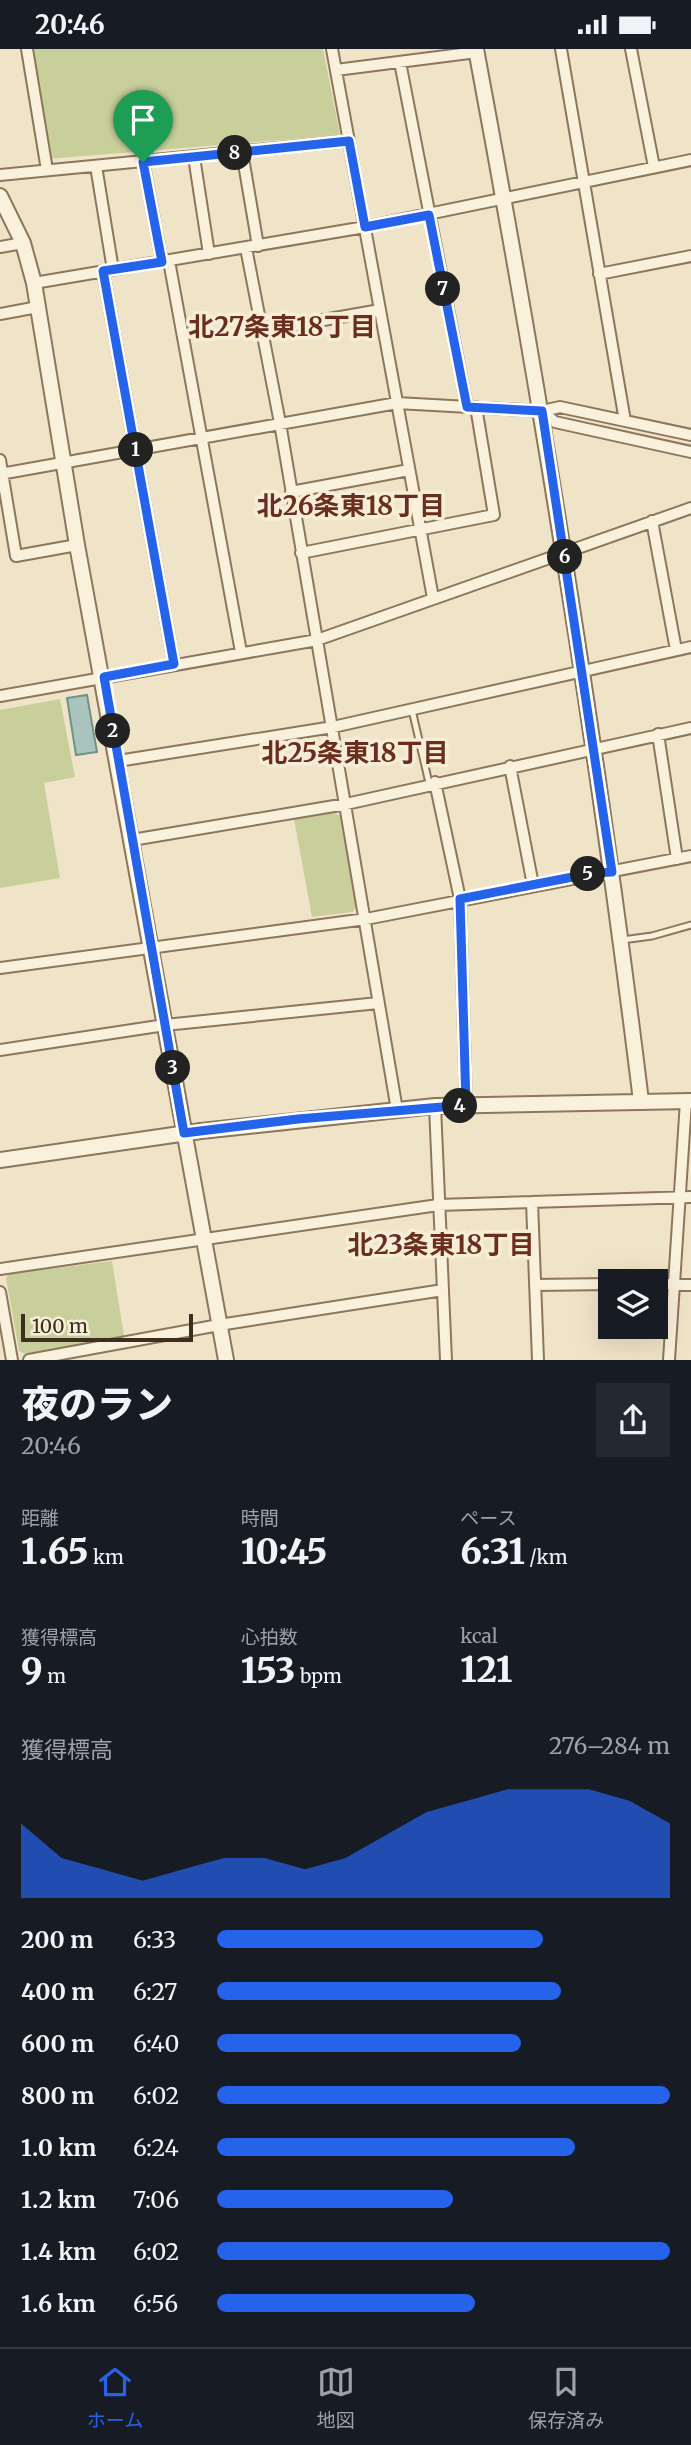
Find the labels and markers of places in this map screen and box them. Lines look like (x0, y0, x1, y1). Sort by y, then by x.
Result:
pin (113, 90, 173, 162)
pin: 8 (218, 135, 252, 171)
pin: 7 (426, 271, 460, 307)
pin: 1 (118, 433, 154, 467)
pin: 6 (548, 539, 582, 575)
pin: 2 (96, 713, 130, 749)
pin: 5 (570, 857, 606, 891)
pin: 3 (156, 1051, 190, 1085)
pin: 4 (442, 1089, 477, 1123)

